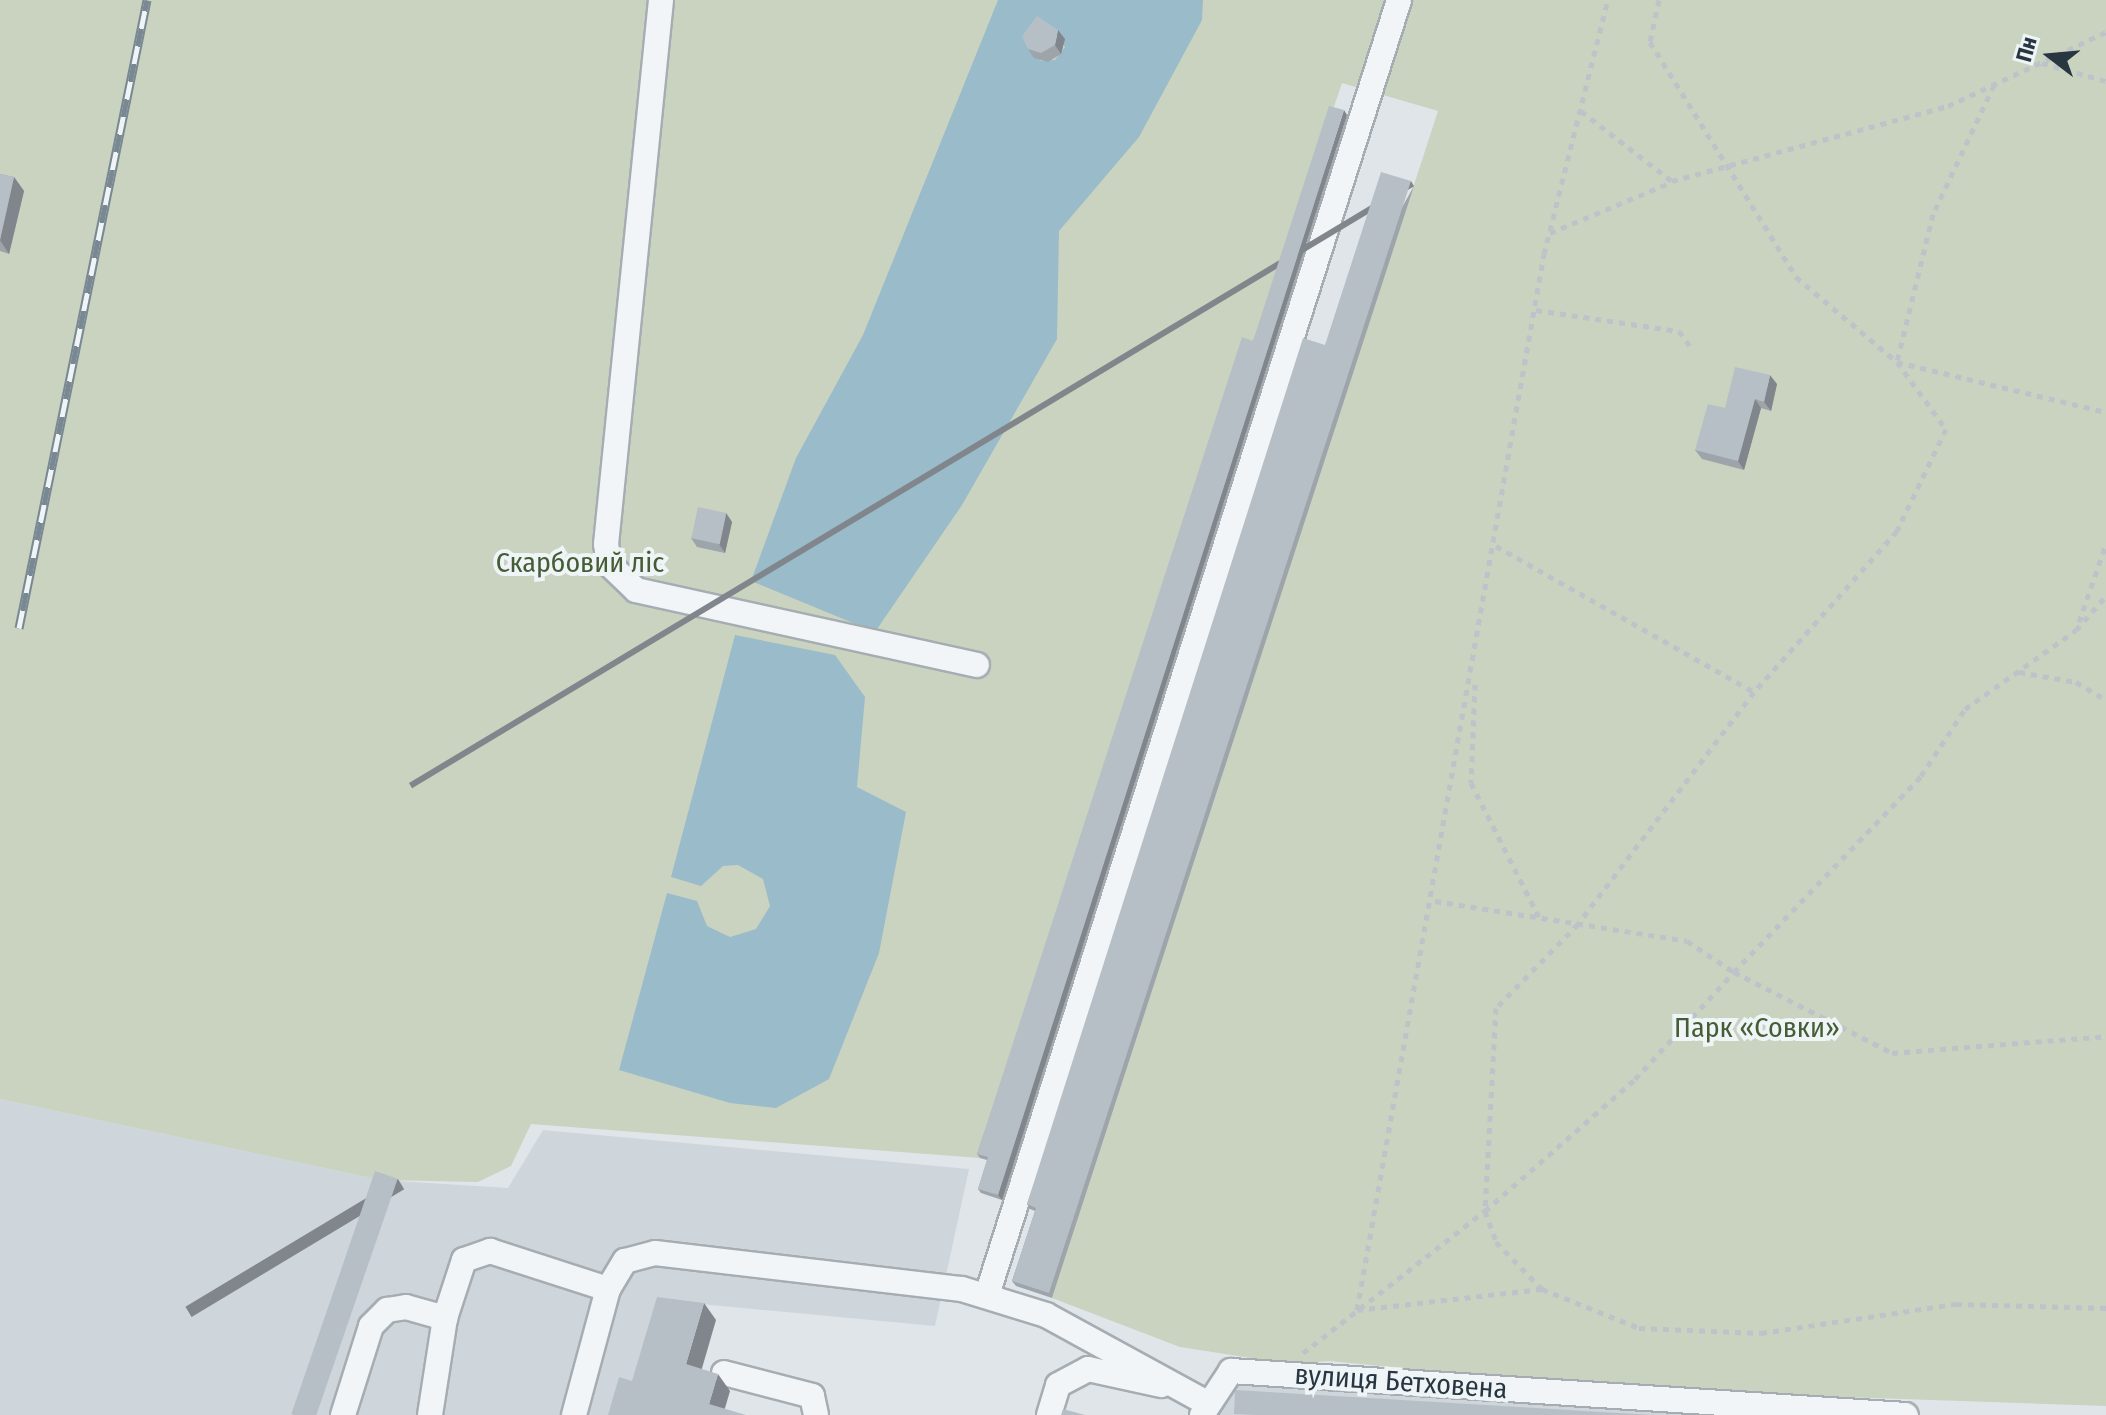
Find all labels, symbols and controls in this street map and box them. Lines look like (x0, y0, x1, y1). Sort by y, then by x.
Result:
north arrow (2010, 16, 2090, 96)
text: Пн (2010, 34, 2043, 65)
park label: Скарбовий ліс (496, 546, 664, 580)
park label: Парк «Совки» (1674, 1011, 1840, 1045)
street label: вулиця Бетховена (1294, 1358, 1508, 1406)

